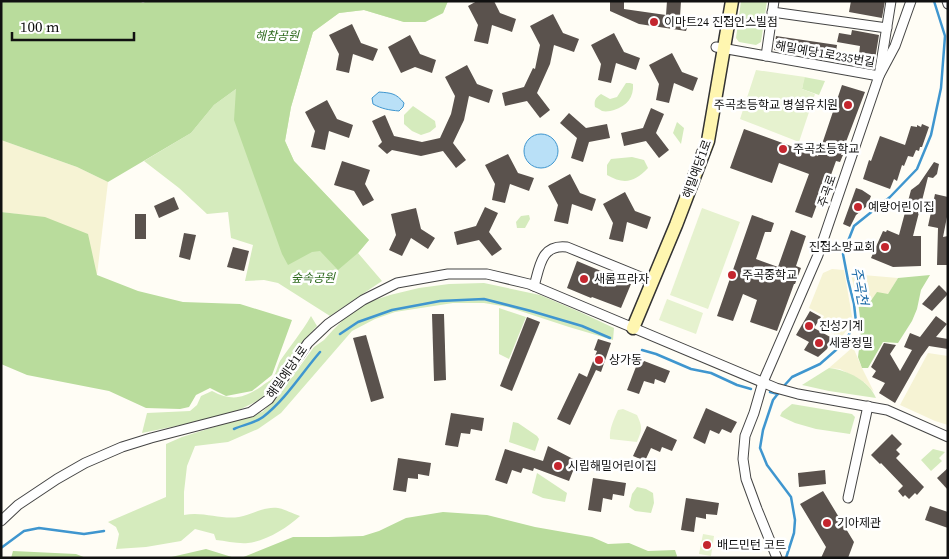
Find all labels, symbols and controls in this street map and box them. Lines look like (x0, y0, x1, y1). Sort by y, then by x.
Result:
scale bar (12, 10, 135, 42)
place label: 이마트24 진접인스빌점 (664, 14, 778, 30)
text: 100 m (20, 16, 60, 37)
marker: 이마트24 진접인스빌점 (648, 16, 660, 28)
park label: 해참공원 (255, 28, 300, 44)
street label: 해밀예당1로235번길 (774, 37, 876, 71)
place label: 주곡초등학교 병설유치원 (714, 97, 838, 113)
marker: 주곡초등학교 병설유치원 (842, 99, 854, 111)
street label: 해밀예당1로 (679, 138, 715, 200)
place label: 주곡초등학교 (793, 141, 859, 157)
marker: 주곡초등학교 (777, 143, 789, 155)
street label: 주곡로 (814, 173, 840, 209)
place label: 예랑어린이집 (868, 199, 934, 215)
marker: 예랑어린이집 (852, 201, 864, 213)
place label: 진접소망교회 (809, 239, 875, 255)
marker: 진접소망교회 (879, 241, 891, 253)
water label: 주곡천 (846, 265, 874, 308)
place label: 주곡중학교 (742, 267, 797, 283)
marker: 주곡중학교 (726, 269, 738, 281)
park label: 숲속공원 (291, 270, 336, 286)
place label: 새롬프라자 (594, 271, 649, 287)
marker: 새롬프라자 (578, 273, 590, 285)
place label: 진성기계 (819, 318, 863, 334)
marker: 진성기계 (803, 320, 815, 332)
place label: 세광정밀 (829, 335, 873, 351)
marker: 세광정밀 (813, 337, 825, 349)
street label: 해밀예당1로 (263, 342, 311, 402)
place label: 상가동 (609, 352, 642, 368)
marker: 상가동 (593, 354, 605, 366)
place label: 시립해밀어린이집 (568, 458, 656, 474)
marker: 시립해밀어린이집 (552, 460, 564, 472)
place label: 기아제관 (837, 515, 881, 531)
marker: 기아제관 (821, 517, 833, 529)
place label: 배드민턴 코트 (717, 537, 786, 553)
marker: 배드민턴 코트 (701, 539, 713, 551)

